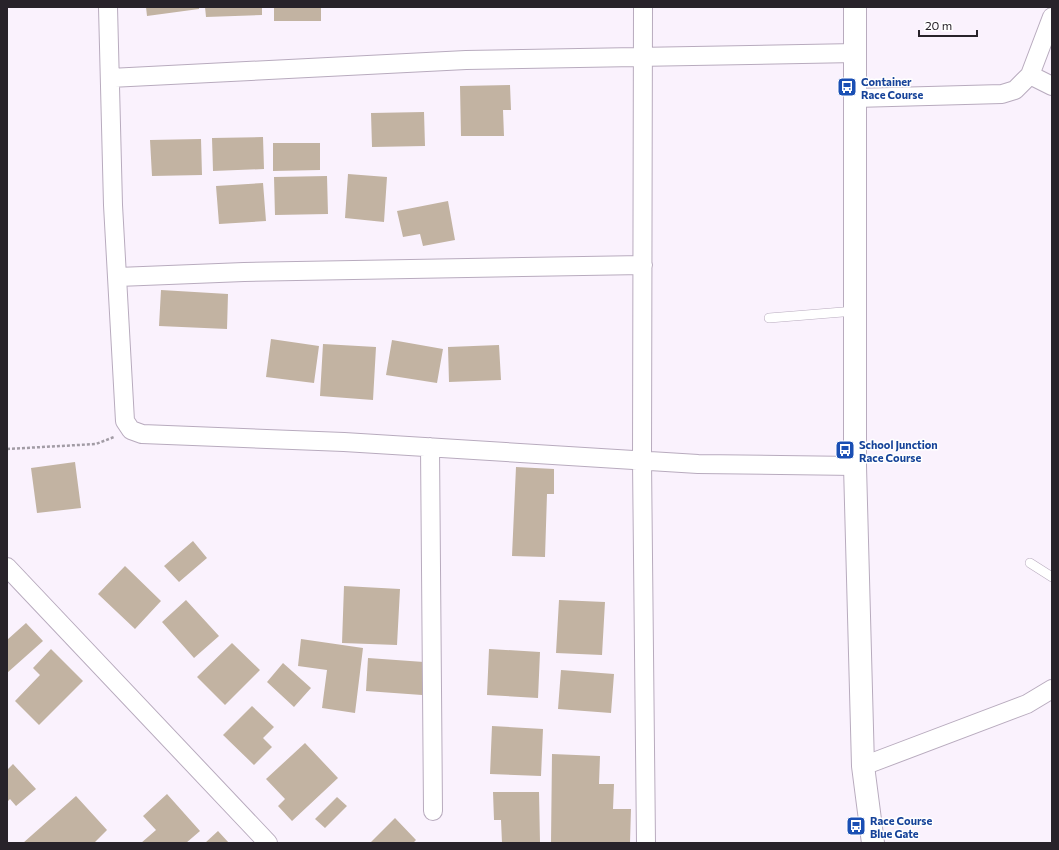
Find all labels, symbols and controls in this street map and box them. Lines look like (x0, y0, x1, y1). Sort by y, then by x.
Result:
scale bar (919, 12, 977, 38)
text: 20 m (925, 18, 952, 32)
place label: Container Race Course (861, 75, 923, 101)
bus stop icon: Container Race Course (836, 76, 858, 98)
place label: School Junction Race Course (859, 438, 938, 464)
bus stop icon: School Junction Race Course (834, 439, 856, 461)
place label: Race Course Blue Gate (870, 814, 932, 840)
bus stop icon: Race Course Blue Gate (845, 815, 867, 837)

